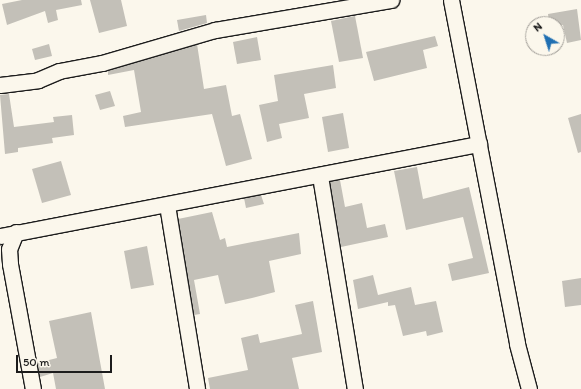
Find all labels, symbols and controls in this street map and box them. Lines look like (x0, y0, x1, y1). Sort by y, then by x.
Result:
north arrow (525, 16, 565, 56)
text: N (531, 20, 545, 34)
scale bar (18, 347, 114, 373)
text: 50 m (23, 355, 49, 369)

